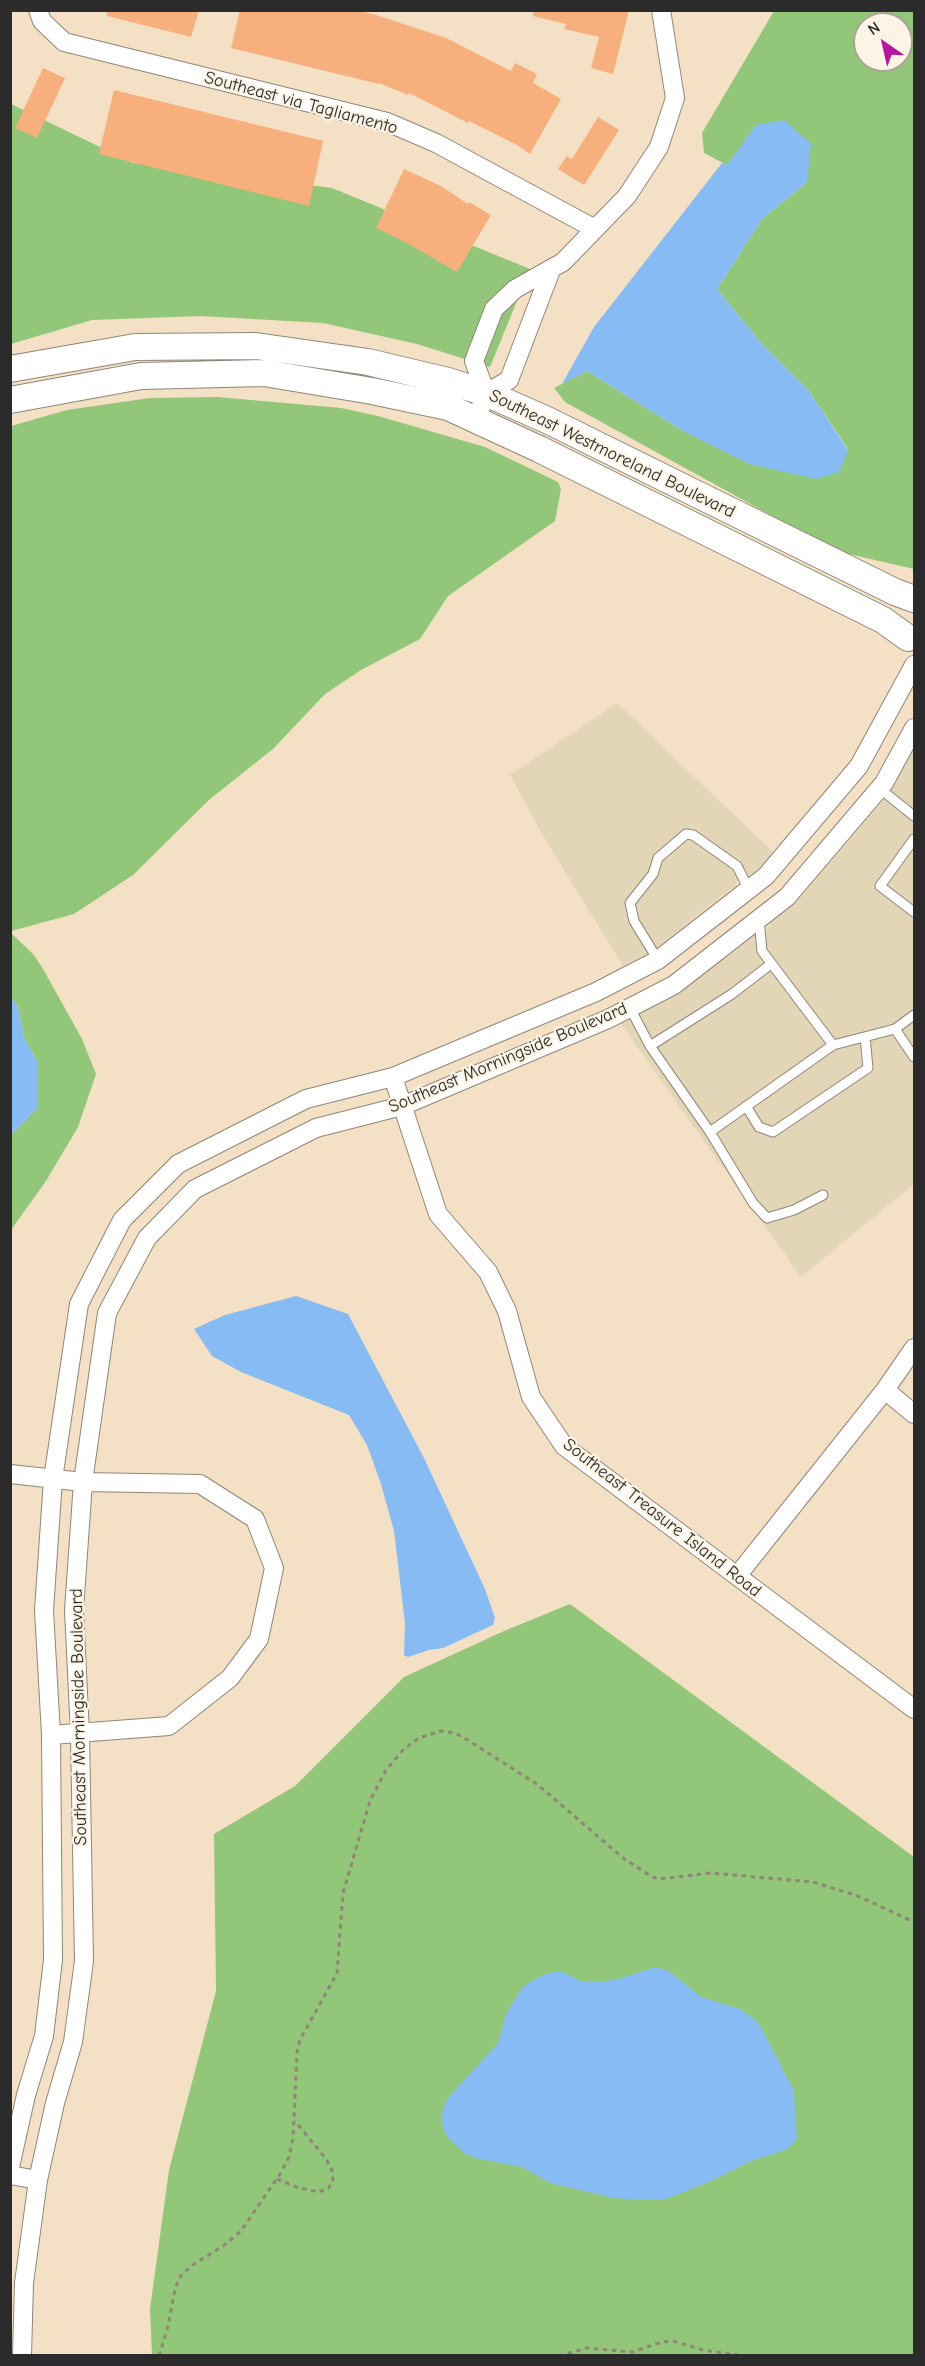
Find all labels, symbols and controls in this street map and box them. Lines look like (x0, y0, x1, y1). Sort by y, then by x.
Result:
north arrow (853, 12, 913, 72)
text: N (865, 18, 883, 39)
street label: Southeast via Tagliamento (202, 67, 400, 139)
street label: Southeast Westmoreland Boulevard (486, 385, 738, 523)
street label: Southeast Morningside Boulevard (385, 998, 631, 1118)
street label: Southeast Treasure Island Road (559, 1434, 765, 1602)
street label: Southeast Morningside Boulevard (66, 1588, 92, 1846)

